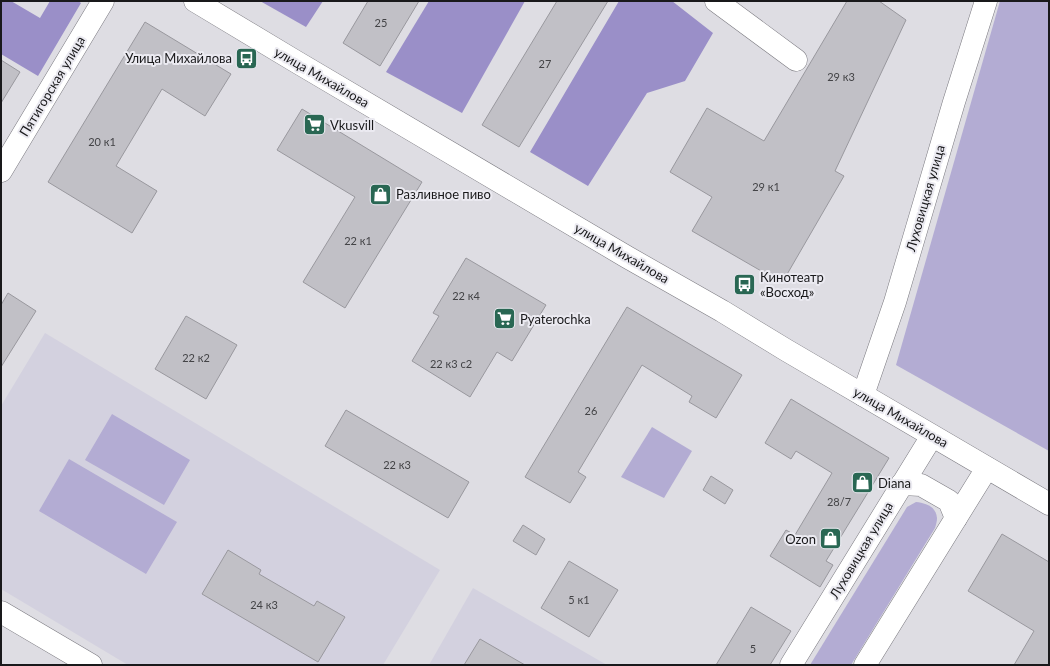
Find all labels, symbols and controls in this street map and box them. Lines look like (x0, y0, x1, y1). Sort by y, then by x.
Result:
house number: 25 (375, 16, 387, 29)
street label: Пятигорская улица (16, 33, 88, 139)
street label: улица Михайлова (272, 43, 372, 111)
bus stop icon: Улица Михайлова (234, 45, 260, 71)
place label: Улица Михайлова (125, 50, 232, 66)
house number: 27 (539, 57, 551, 70)
house number: 29 к3 (827, 70, 855, 83)
supermarket icon: Vkusvill (302, 112, 328, 138)
place label: Vkusvill (330, 117, 374, 133)
house number: 20 к1 (88, 135, 116, 148)
street label: Луховицкая улица (902, 143, 948, 254)
house number: 29 к1 (752, 180, 780, 193)
shop icon: Разливное пиво (367, 181, 393, 207)
place label: Разливное пиво (396, 186, 491, 202)
street label: улица Михайлова (572, 219, 672, 287)
house number: 22 к1 (344, 234, 372, 247)
place label: Кинотеатр «Восход» (760, 269, 824, 300)
bus stop icon: Кинотеатр «Восход» (731, 271, 757, 297)
house number: 22 к4 (452, 289, 480, 302)
supermarket icon: Pyaterochka (492, 306, 518, 332)
place label: Pyaterochka (520, 311, 591, 327)
house number: 22 к2 (182, 351, 210, 364)
house number: 22 к3 с2 (430, 357, 472, 370)
street label: улица Михайлова (851, 383, 951, 451)
house number: 26 (585, 404, 597, 417)
house number: 22 к3 (383, 458, 411, 471)
shop icon: Diana (849, 470, 875, 496)
place label: Diana (878, 475, 911, 491)
house number: 28/7 (827, 495, 851, 508)
street label: Луховицкая улица (825, 499, 896, 602)
shop icon: Ozon (818, 526, 844, 552)
place label: Ozon (785, 531, 816, 547)
house number: 5 к1 (568, 593, 590, 606)
house number: 24 к3 (250, 598, 278, 611)
house number: 5 (750, 642, 756, 655)

